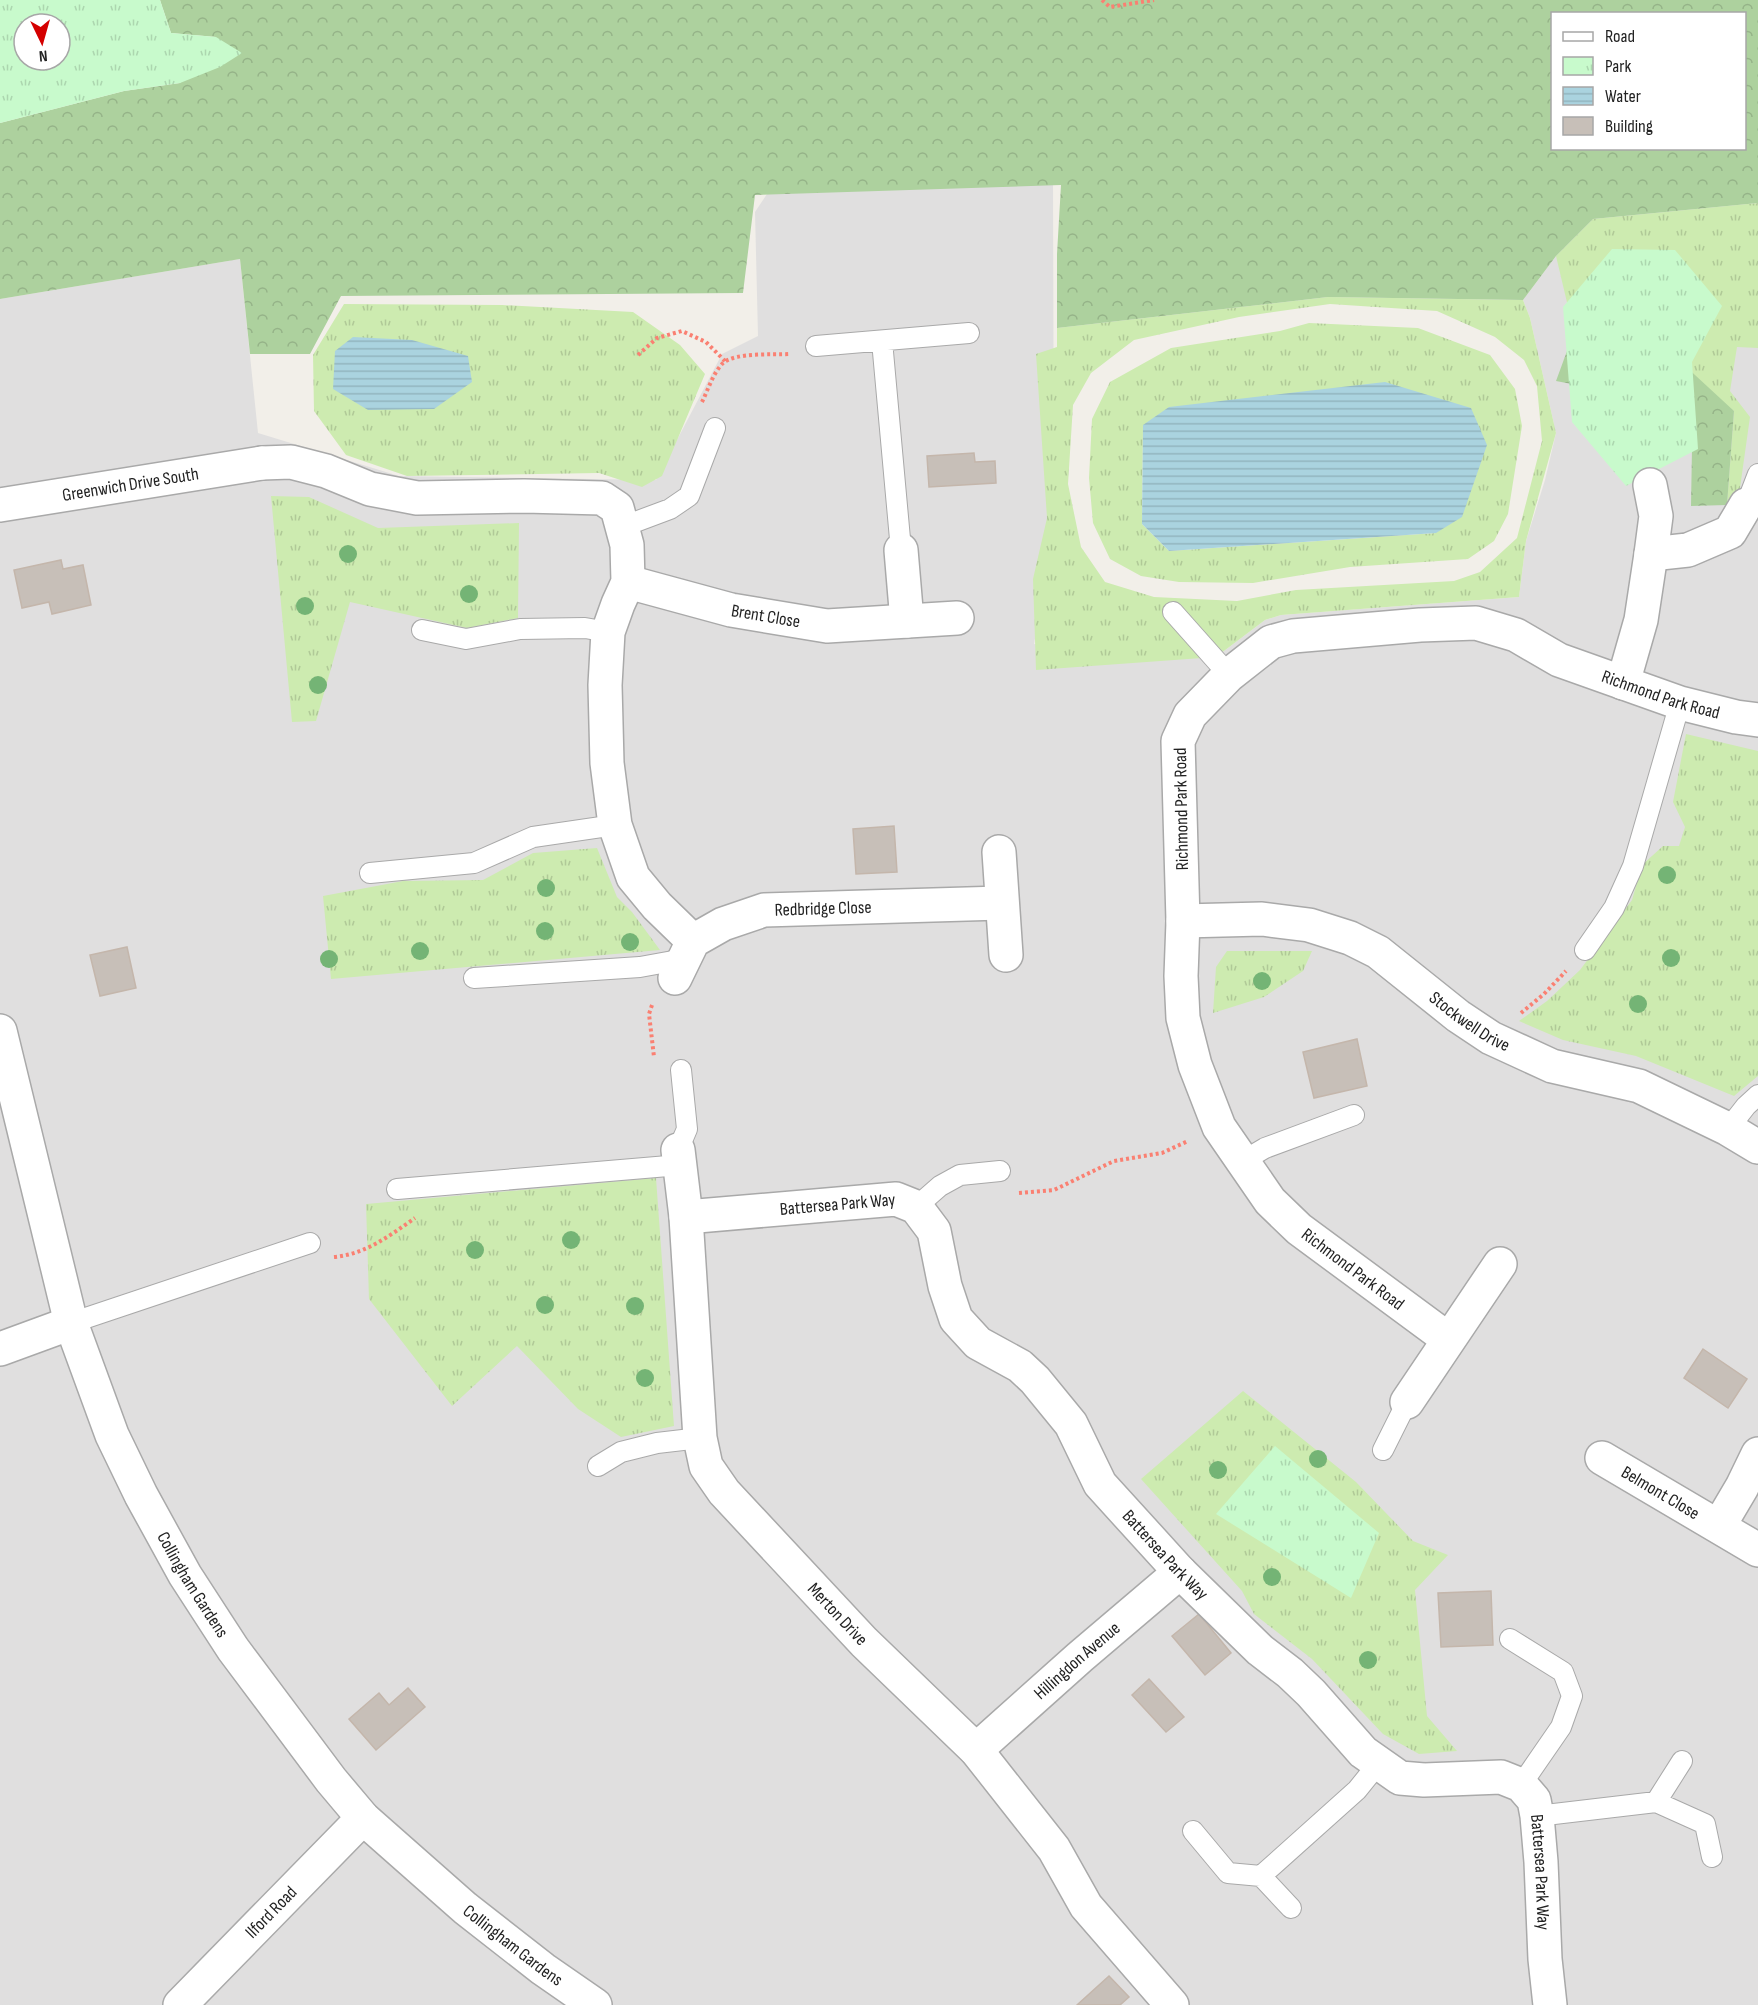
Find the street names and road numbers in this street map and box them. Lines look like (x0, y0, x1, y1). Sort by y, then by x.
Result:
street label: Greenwich Drive South (61, 463, 200, 506)
street label: Brent Close (730, 600, 802, 632)
street label: Richmond Park Road (1599, 666, 1722, 724)
street label: Richmond Park Road (1170, 747, 1193, 871)
street label: Redbridge Close (774, 897, 872, 921)
street label: Stockwell Drive (1425, 987, 1513, 1056)
street label: Battersea Park Way (779, 1189, 896, 1220)
street label: Richmond Park Road (1297, 1224, 1408, 1315)
street label: Belmont Close (1617, 1462, 1703, 1524)
street label: Battersea Park Way (1118, 1506, 1212, 1605)
street label: Collingham Gardens (152, 1528, 233, 1642)
street label: Merton Drive (803, 1579, 872, 1650)
street label: Hillingdon Avenue (1030, 1618, 1125, 1704)
street label: Battersea Park Way (1526, 1813, 1554, 1930)
street label: Ilford Road (241, 1882, 301, 1943)
street label: Collingham Gardens (459, 1901, 567, 1990)

